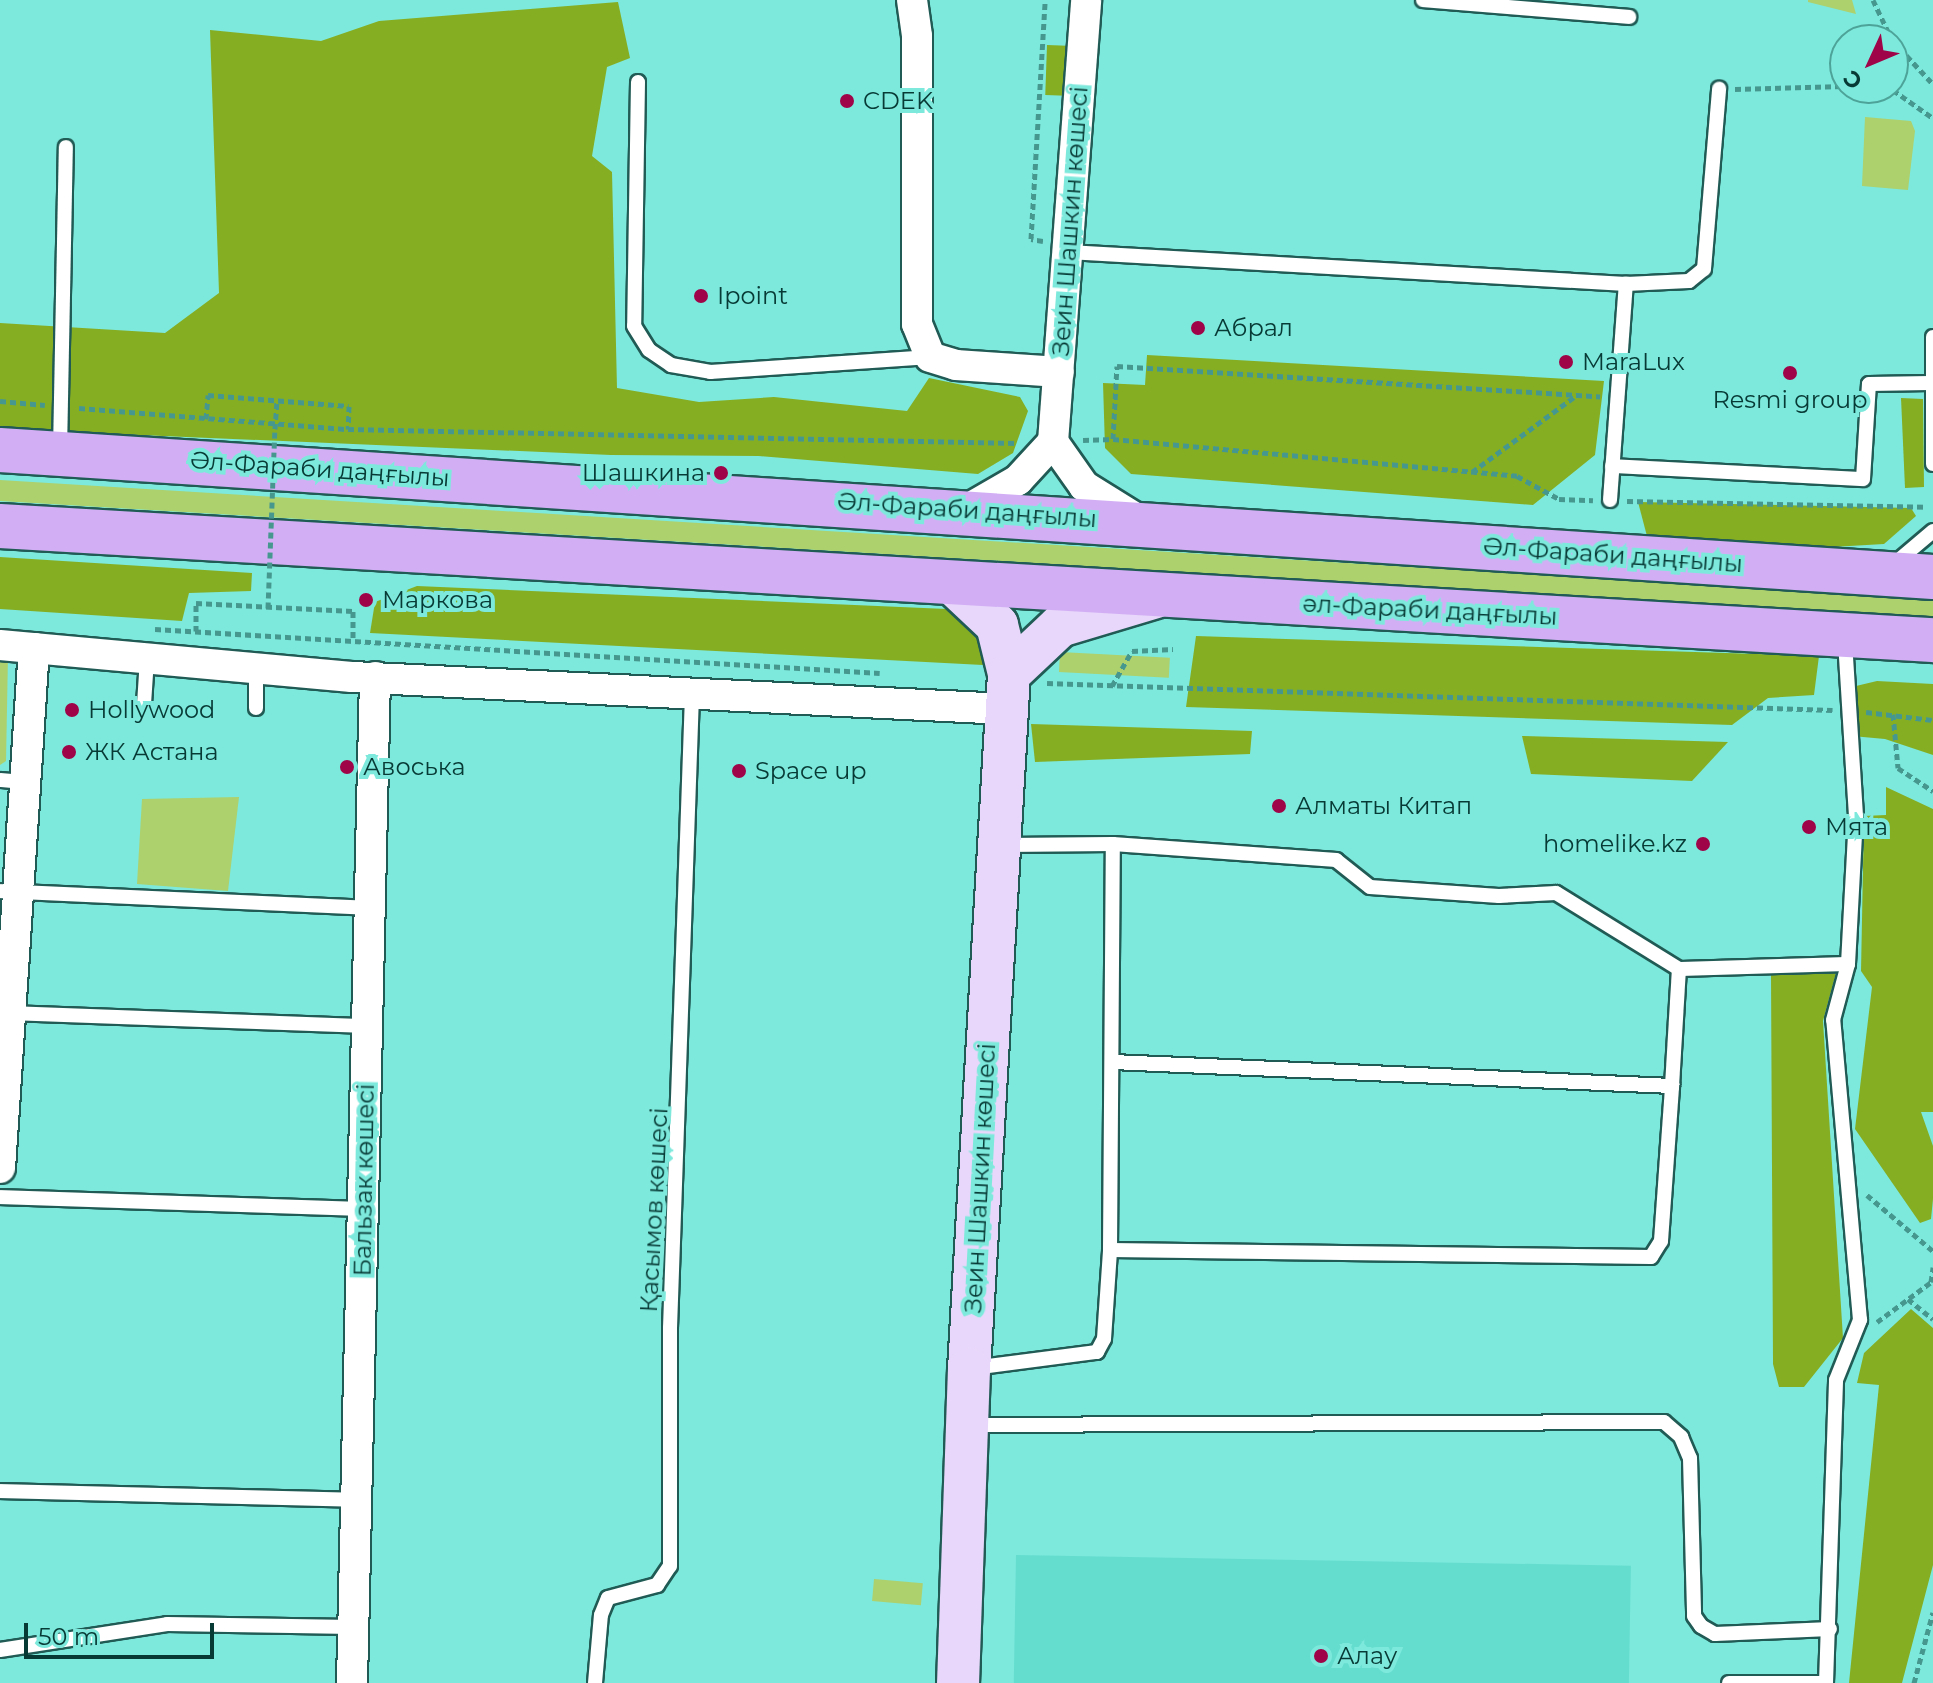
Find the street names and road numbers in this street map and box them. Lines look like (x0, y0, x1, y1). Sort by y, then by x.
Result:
street label: Зеин Шашкин көшесі (1046, 85, 1094, 357)
street label: Әл-Фараби даңғылы (189, 446, 451, 492)
street label: Әл-Фараби даңғылы (836, 487, 1098, 533)
street label: Әл-Фараби даңғылы (1482, 532, 1744, 578)
street label: әл-Фараби даңғылы (1302, 589, 1558, 631)
street label: Зеин Шашкин көшесі (959, 1042, 1001, 1314)
street label: Бальзак көшесі (348, 1083, 380, 1277)
street label: Қасымов көшесі (634, 1107, 674, 1313)

